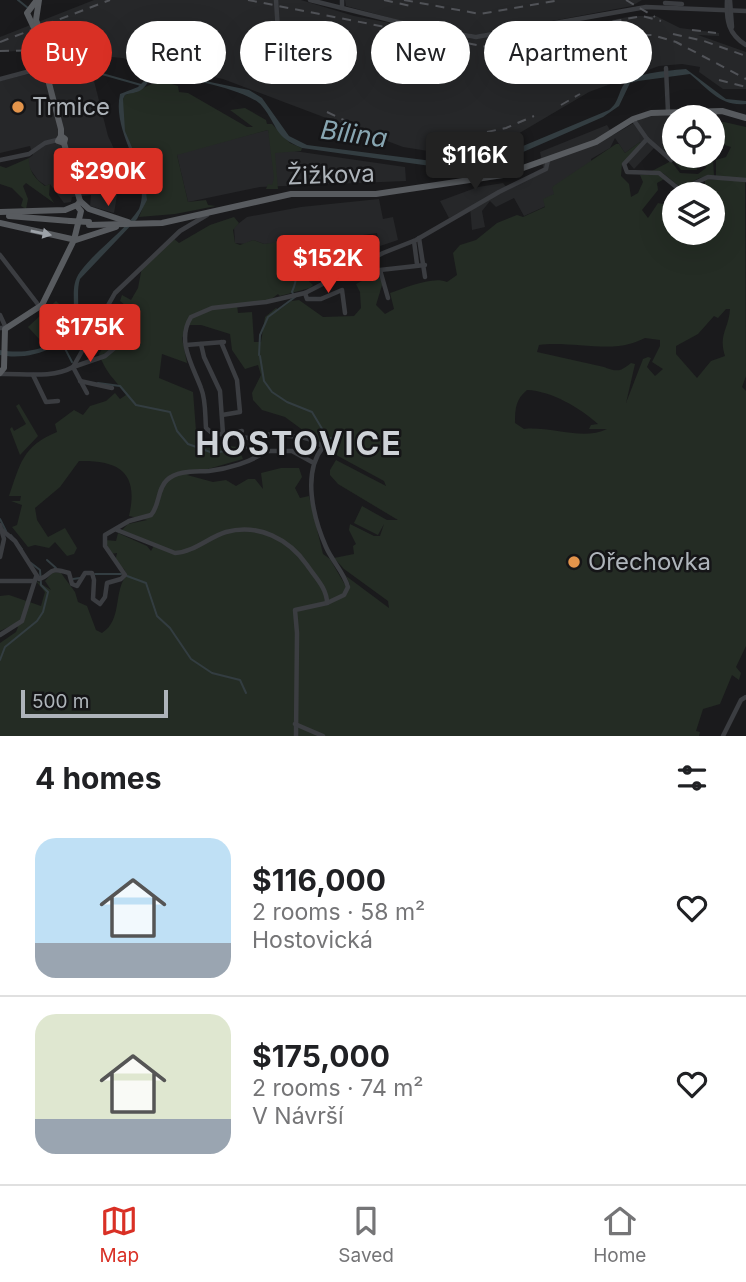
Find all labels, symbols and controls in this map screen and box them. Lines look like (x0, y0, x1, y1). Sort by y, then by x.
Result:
chip: Buy (21, 21, 112, 84)
chip: Rent (126, 21, 226, 84)
chip: Filters (240, 21, 357, 84)
chip: New (371, 21, 470, 84)
chip: Apartment (484, 21, 652, 84)
place label: Trmice (32, 92, 110, 121)
marker: Trmice (10, 99, 26, 115)
map controls (662, 105, 725, 245)
button: locate (662, 105, 725, 168)
water label: Bílina (319, 113, 390, 154)
pin: $116K (426, 132, 524, 192)
text: $116K (442, 141, 508, 169)
pin: $290K (59, 148, 157, 208)
text: $290K (70, 157, 146, 185)
street label: Žižkova (287, 157, 375, 191)
button: layers (662, 182, 725, 245)
one-way arrow (30, 228, 52, 239)
pin: $152K (279, 236, 377, 295)
text: $152K (293, 244, 363, 272)
pin: $175K (41, 304, 139, 364)
text: $175K (55, 313, 125, 341)
district label: HOSTOVICE (195, 424, 403, 463)
place label: Ořechovka (588, 547, 711, 576)
marker: Ořechovka (566, 554, 582, 570)
scale bar (21, 687, 168, 719)
text: 500 m (32, 690, 90, 713)
icon: filters (673, 759, 711, 797)
text: 4 homes (35, 760, 162, 796)
text: $116,000 (252, 862, 386, 898)
icon: home (91, 866, 175, 950)
icon: heart (673, 889, 711, 927)
text: 2 rooms · 58 m² (252, 898, 425, 926)
text: Hostovická (252, 926, 373, 954)
text: $175,000 (252, 1038, 390, 1074)
icon: home (91, 1042, 175, 1126)
icon: heart (673, 1065, 711, 1103)
text: 2 rooms · 74 m² (252, 1074, 424, 1102)
text: V Návrší (252, 1102, 344, 1130)
tab: Map (100, 1202, 139, 1267)
tab: Saved (338, 1202, 394, 1267)
tab: Home (593, 1202, 646, 1267)

